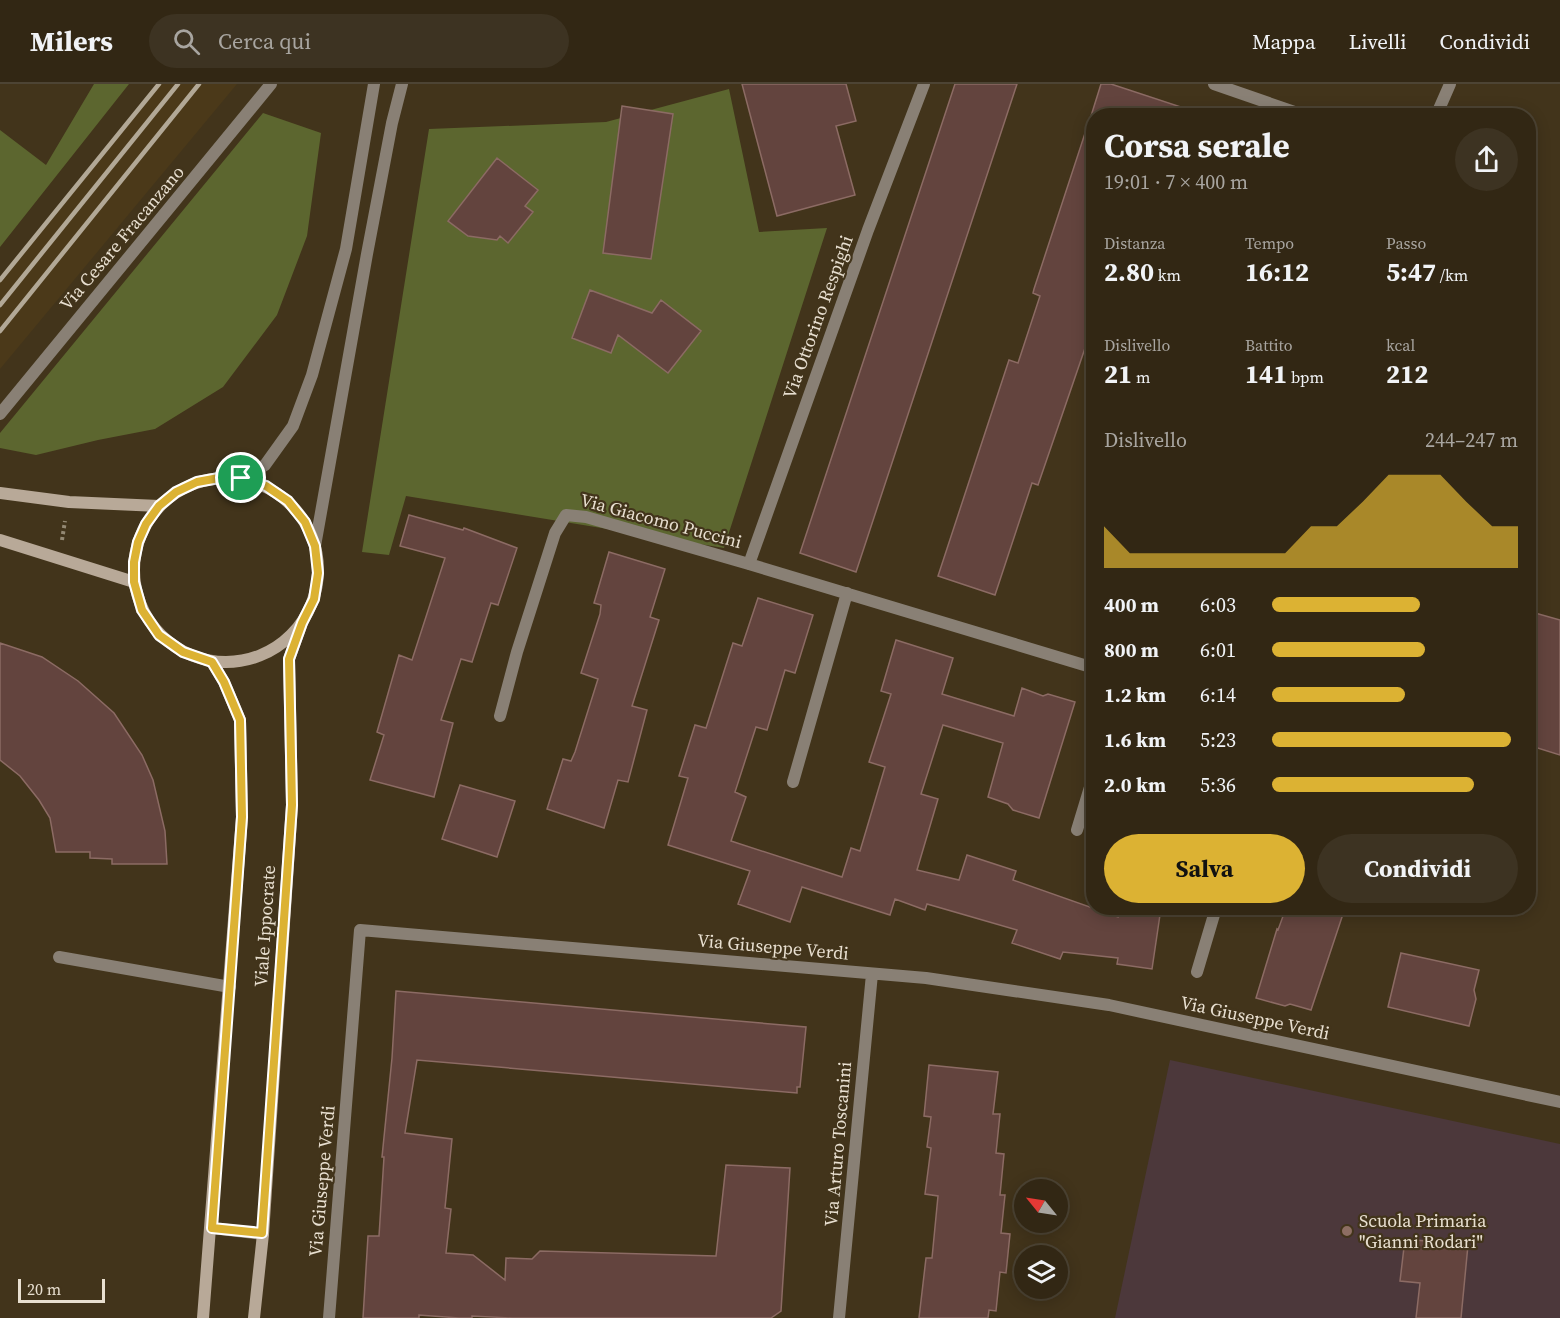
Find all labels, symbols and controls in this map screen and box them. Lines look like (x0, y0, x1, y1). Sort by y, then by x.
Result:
search box (149, 14, 569, 68)
text: Milers (30, 22, 113, 60)
icon: search (170, 25, 203, 58)
text: Cerca qui (218, 26, 311, 56)
text: Mappa (1252, 27, 1316, 56)
text: Livelli (1349, 27, 1407, 56)
text: Condividi (1440, 27, 1530, 56)
text: Corsa serale (1104, 123, 1290, 168)
button: share (1455, 128, 1518, 191)
street label: Via Cesare Fracanzano (54, 160, 190, 315)
text: 19:01 · 7 × 400 m (1104, 168, 1248, 196)
street label: Via Ottorino Respighi (776, 232, 859, 402)
text: Distanza (1104, 232, 1165, 254)
text: Tempo (1245, 232, 1294, 254)
text: Passo (1386, 232, 1426, 254)
text: 2.80 (1104, 254, 1154, 290)
text: 16:12 (1245, 254, 1309, 290)
text: 5:47 (1386, 254, 1436, 290)
text: km (1154, 264, 1181, 286)
text: /km (1436, 264, 1468, 286)
text: Dislivello (1104, 334, 1170, 356)
text: Battito (1245, 334, 1293, 356)
text: kcal (1386, 334, 1415, 356)
text: 21 (1104, 356, 1132, 392)
text: 141 (1245, 356, 1287, 392)
text: 212 (1386, 356, 1428, 392)
text: m (1132, 366, 1150, 388)
text: bpm (1287, 366, 1324, 388)
text: Dislivello (1104, 426, 1187, 454)
text: 244–247 m (1425, 426, 1518, 454)
pin (215, 452, 266, 503)
icon: arrive (224, 461, 257, 494)
street label: Via Giacomo Puccini (578, 487, 745, 554)
text: 400 m (1104, 591, 1159, 619)
text: 6:03 (1200, 591, 1236, 619)
text: 800 m (1104, 636, 1159, 664)
text: 6:01 (1200, 636, 1236, 664)
text: 1.2 km (1104, 681, 1166, 709)
text: 6:14 (1200, 681, 1236, 709)
text: 1.6 km (1104, 726, 1166, 754)
text: 5:23 (1200, 726, 1236, 754)
text: 2.0 km (1104, 771, 1166, 799)
text: 5:36 (1200, 771, 1236, 799)
button: Salva (1104, 834, 1305, 903)
button: Condividi (1317, 834, 1518, 903)
street label: Viale Ippocrate (248, 864, 281, 988)
street label: Via Giuseppe Verdi (696, 927, 850, 966)
street label: Via Giuseppe Verdi (1178, 989, 1332, 1046)
street label: Via Arturo Toscanini (818, 1060, 857, 1227)
street label: Via Giuseppe Verdi (302, 1104, 341, 1258)
north arrow (1014, 1179, 1068, 1233)
map controls (1014, 1179, 1068, 1299)
place label: Scuola Primaria "Gianni Rodari" (1359, 1208, 1487, 1254)
marker: Scuola Primaria "Gianni Rodari" (1340, 1224, 1354, 1238)
button: layers (1014, 1245, 1068, 1299)
scale bar (18, 1276, 105, 1304)
text: 20 m (27, 1278, 61, 1300)

